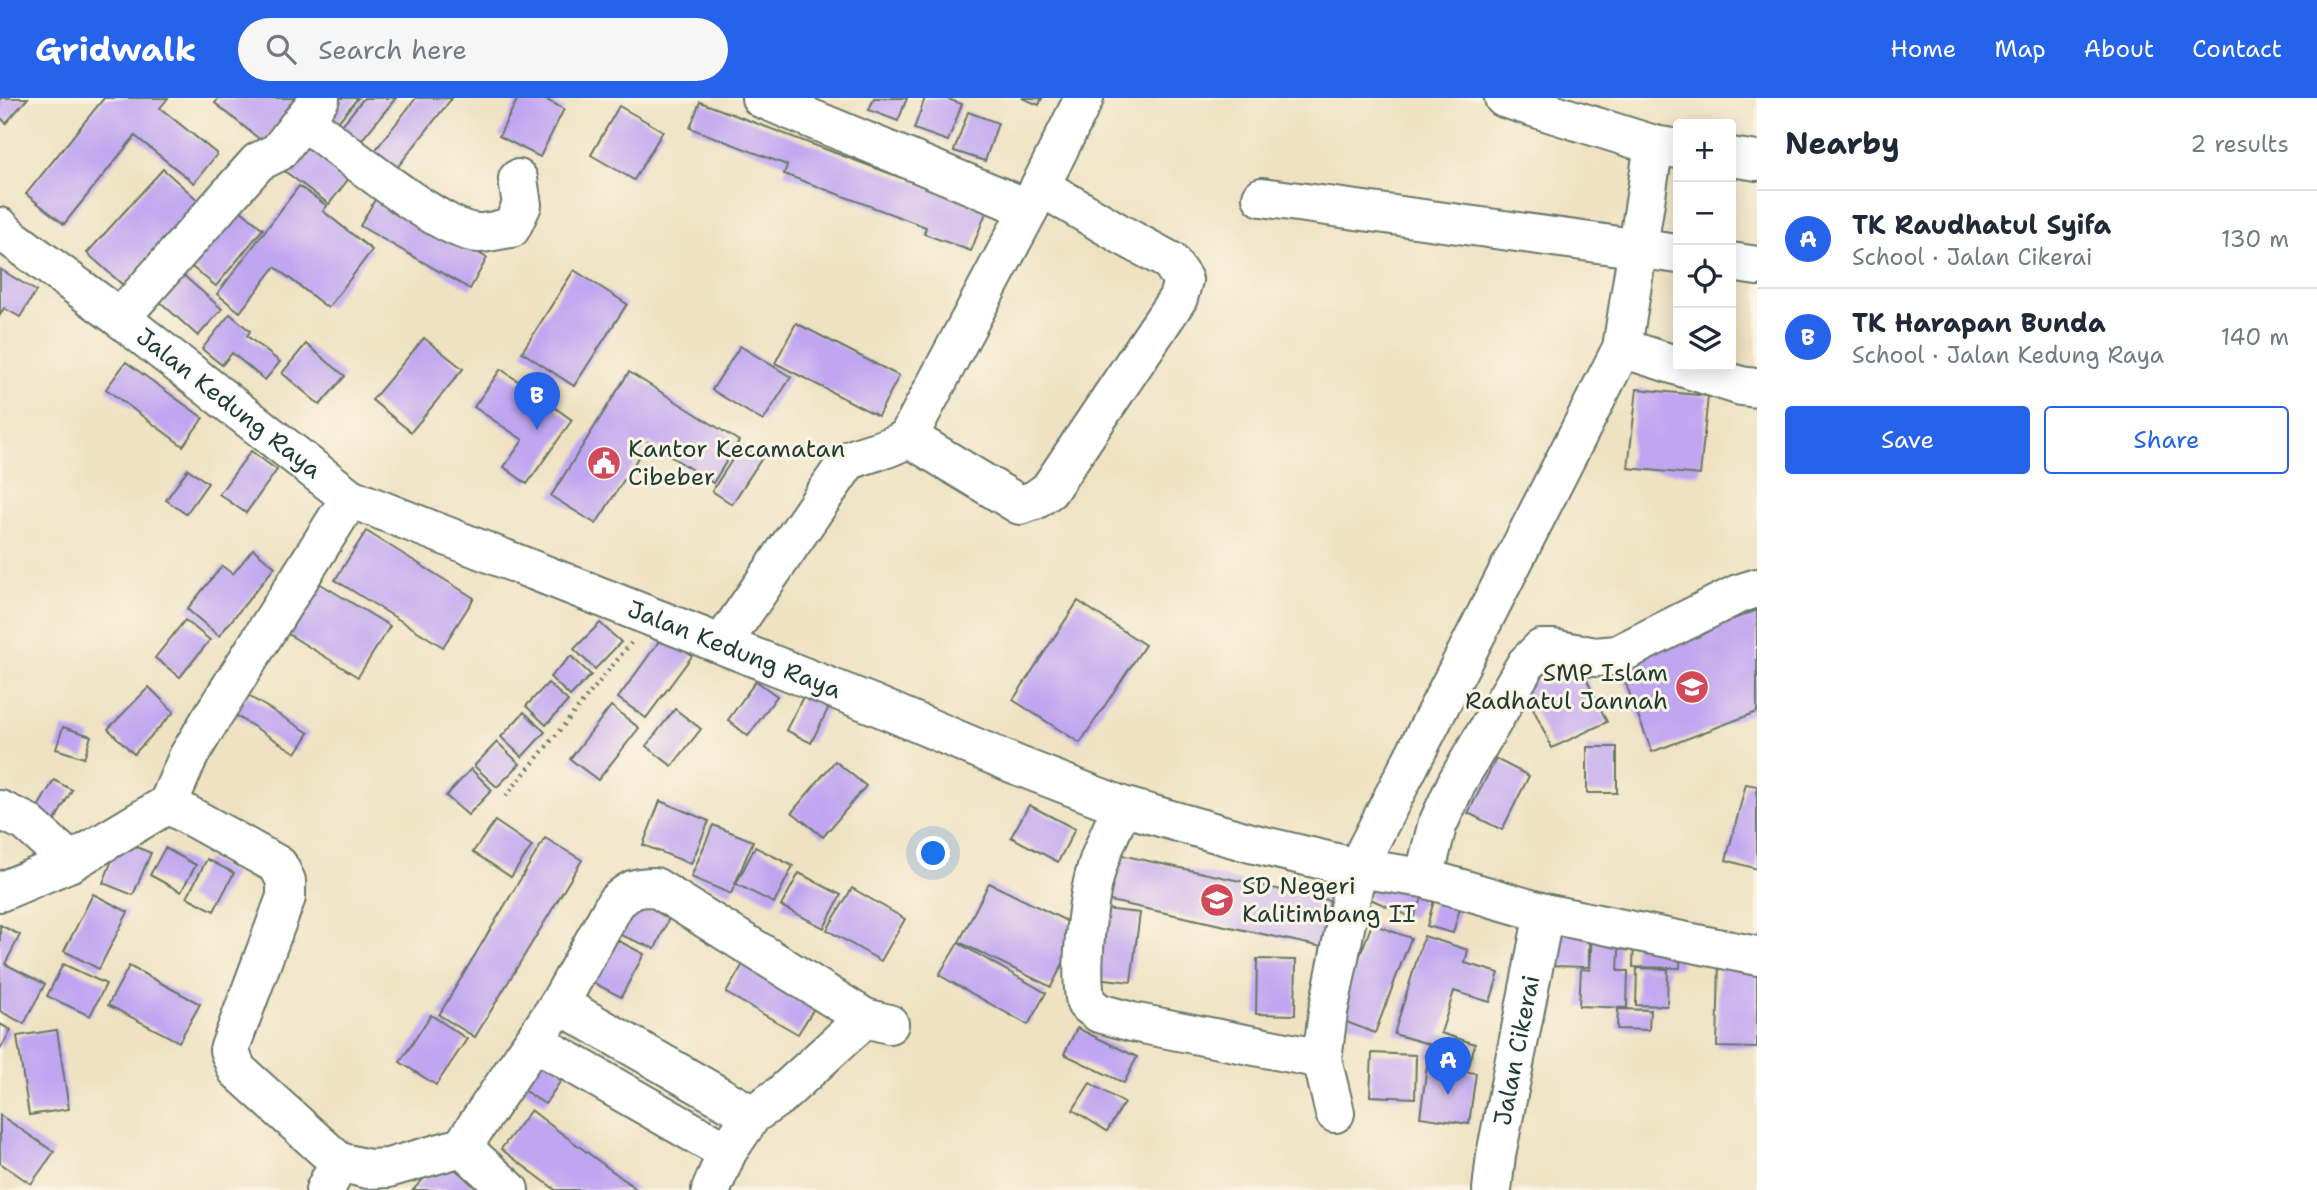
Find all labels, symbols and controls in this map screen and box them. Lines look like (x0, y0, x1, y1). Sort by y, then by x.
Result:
search box (238, 18, 728, 81)
text: Gridwalk (35, 27, 196, 72)
icon: search (262, 30, 300, 68)
text: Search here (318, 32, 467, 67)
text: Home (1890, 33, 1956, 65)
text: Map (1994, 33, 2046, 65)
text: About (2084, 33, 2154, 65)
text: Contact (2192, 33, 2282, 65)
map controls (1673, 119, 1736, 371)
button: + (1673, 119, 1736, 182)
text: Nearby (1785, 123, 1900, 164)
text: 2 results (2190, 129, 2289, 159)
button: − (1673, 182, 1736, 245)
text: TK Raudhatul Syifa (1852, 207, 2111, 242)
text: A (1799, 224, 1817, 254)
text: 130 m (2221, 224, 2289, 254)
text: School · Jalan Cikerai (1852, 242, 2093, 272)
button: locate (1673, 245, 1736, 308)
text: TK Harapan Bunda (1852, 305, 2106, 340)
button: layers (1673, 308, 1736, 371)
street label: Jalan Kedung Raya (130, 321, 328, 486)
text: B (1801, 322, 1815, 352)
text: 140 m (2221, 322, 2289, 352)
text: School · Jalan Kedung Raya (1852, 340, 2164, 370)
pin: B (514, 372, 560, 430)
button: Save (1785, 406, 2030, 474)
button: Share (2044, 406, 2289, 474)
place label: Kantor Kecamatan Cibeber (628, 433, 845, 493)
public building icon: Kantor Kecamatan Cibeber (585, 444, 623, 482)
street label: Jalan Kedung Raya (623, 593, 846, 706)
place label: SMP Islam Radhatul Jannah (1465, 657, 1668, 717)
school or university icon: SMP Islam Radhatul Jannah (1673, 668, 1711, 706)
your location (916, 836, 950, 870)
place label: SD Negeri Kalitimbang II (1242, 870, 1416, 930)
school or university icon: SD Negeri Kalitimbang II (1198, 881, 1236, 919)
street label: Jalan Cikerai (1486, 972, 1547, 1128)
pin: A (1425, 1037, 1471, 1095)

